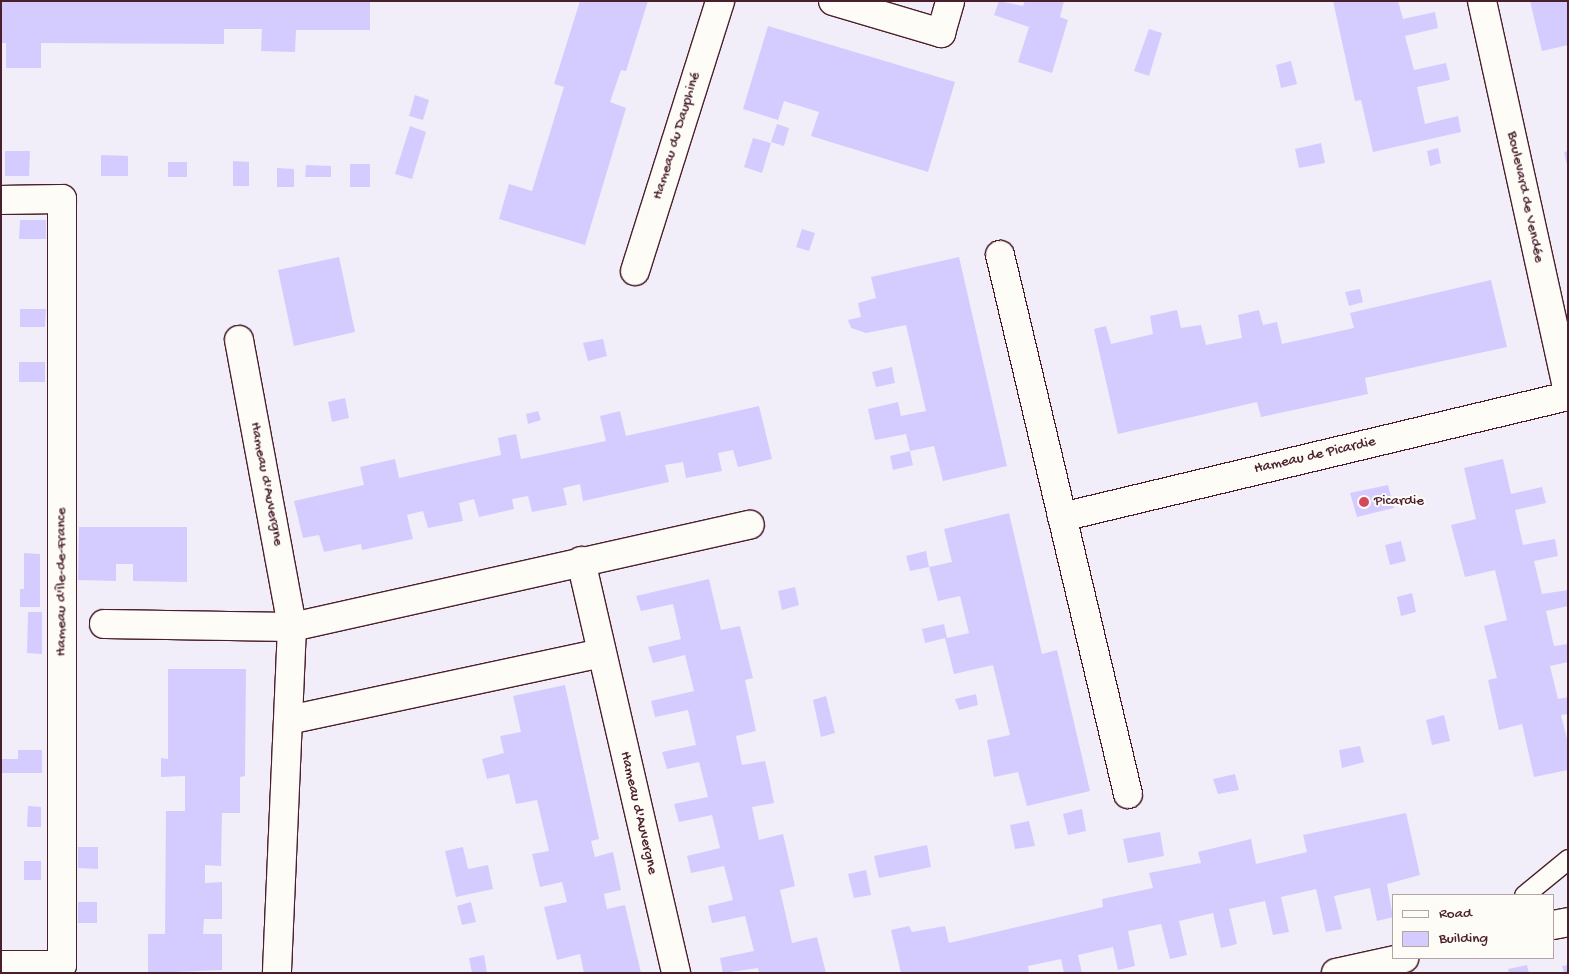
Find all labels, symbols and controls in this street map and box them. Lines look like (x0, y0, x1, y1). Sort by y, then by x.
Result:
street label: Hameau du Dauphiné (649, 70, 705, 202)
street label: Boulevard de Vendée (1502, 130, 1548, 264)
street label: Hameau d'Auvergne (245, 421, 287, 547)
street label: Hameau de Picardie (1252, 433, 1378, 479)
place label: Picardie (1374, 493, 1424, 511)
marker: Picardie (1358, 496, 1370, 508)
street label: Hameau d'Île-de-France (53, 508, 71, 656)
street label: Hameau d'Auvergne (615, 750, 661, 876)
legend (1392, 894, 1554, 959)
text: Road (1439, 905, 1472, 923)
text: Building (1439, 930, 1488, 948)

